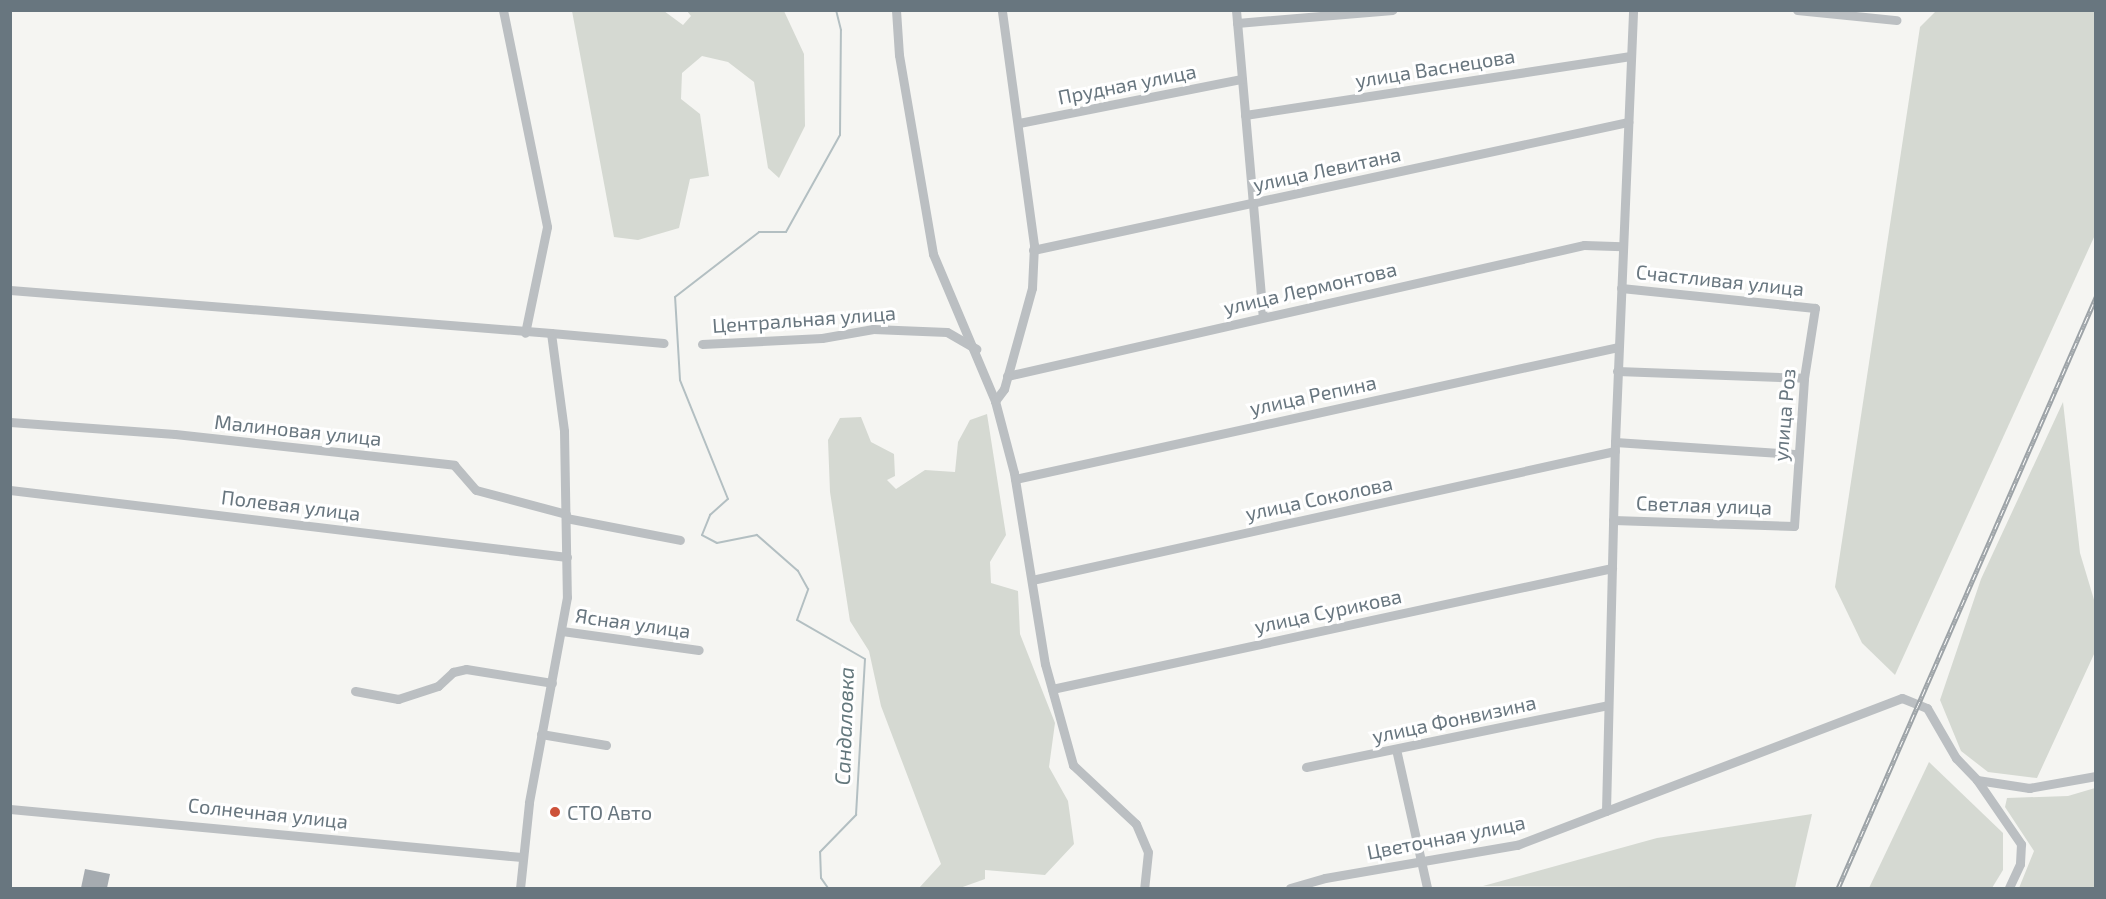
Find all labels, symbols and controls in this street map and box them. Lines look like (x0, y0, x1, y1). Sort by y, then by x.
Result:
street label: улица Васнецова (1353, 44, 1517, 92)
street label: Прудная улица (1056, 59, 1198, 109)
street label: улица Левитана (1251, 142, 1403, 196)
street label: улица Лермонтова (1221, 256, 1399, 320)
street label: Счастливая улица (1635, 259, 1805, 301)
street label: Центральная улица (711, 301, 897, 337)
street label: улица Роз (1768, 368, 1800, 462)
street label: улица Репина (1248, 370, 1378, 420)
street label: Малиновая улица (213, 409, 383, 451)
street label: улица Соколова (1243, 471, 1395, 525)
street label: Полевая улица (220, 485, 362, 525)
street label: Светлая улица (1636, 491, 1772, 519)
street label: улица Сурикова (1252, 584, 1404, 638)
street label: Ясная улица (574, 603, 692, 643)
water label: Сандаловка (829, 666, 859, 786)
street label: улица Фонвизина (1370, 690, 1538, 748)
street label: Солнечная улица (187, 793, 349, 833)
place label: СТО Авто (567, 800, 652, 824)
marker: СТО Авто (548, 805, 562, 819)
street label: Цветочная улица (1365, 810, 1527, 864)

